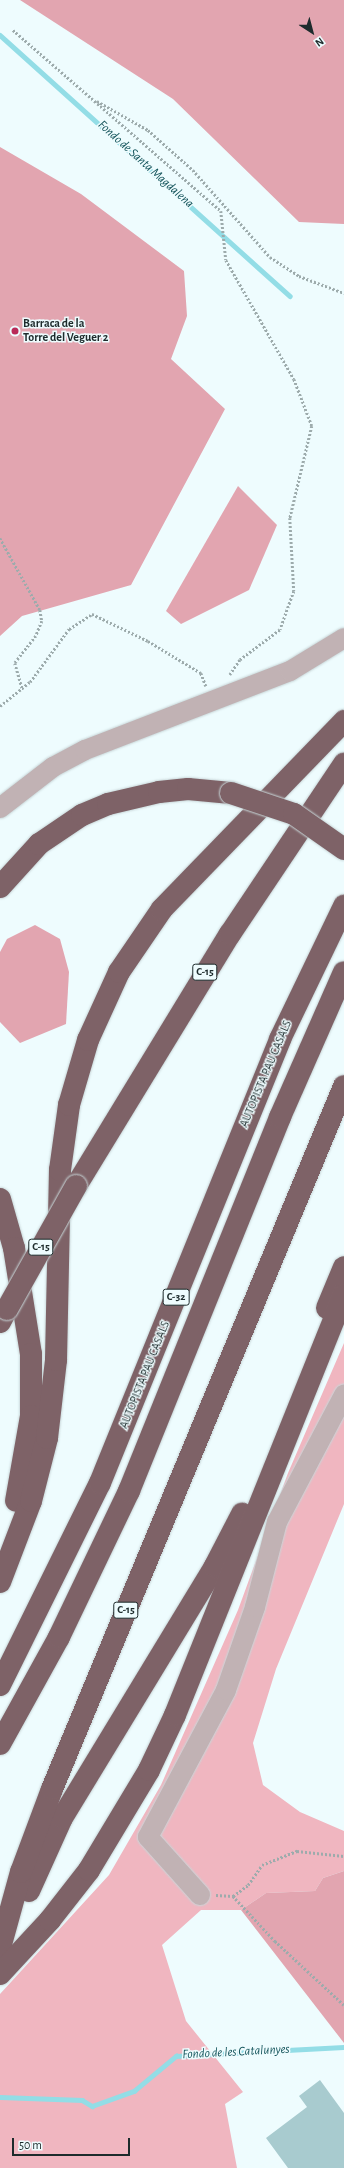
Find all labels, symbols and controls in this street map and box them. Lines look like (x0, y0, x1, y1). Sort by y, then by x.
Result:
north arrow (292, 12, 332, 52)
text: N (313, 35, 326, 49)
water label: Fondo de Santa Magdalena (94, 118, 196, 212)
place label: Barraca de la Torre del Veguer 2 (23, 317, 108, 345)
marker: Barraca de la Torre del Veguer 2 (10, 326, 20, 336)
road number: C-15 (192, 963, 218, 981)
street label: AUTOPISTA PAU CASALS (237, 1018, 295, 1130)
road number: C-15 (28, 1238, 54, 1256)
road number: C-32 (162, 1288, 190, 1306)
street label: AUTOPISTA PAU CASALS (117, 1319, 173, 1431)
road number: C-15 (113, 1601, 139, 1619)
water label: Fondo de les Catalunyes (182, 2042, 290, 2064)
scale bar (14, 2130, 132, 2156)
text: 50 m (19, 2139, 42, 2151)

